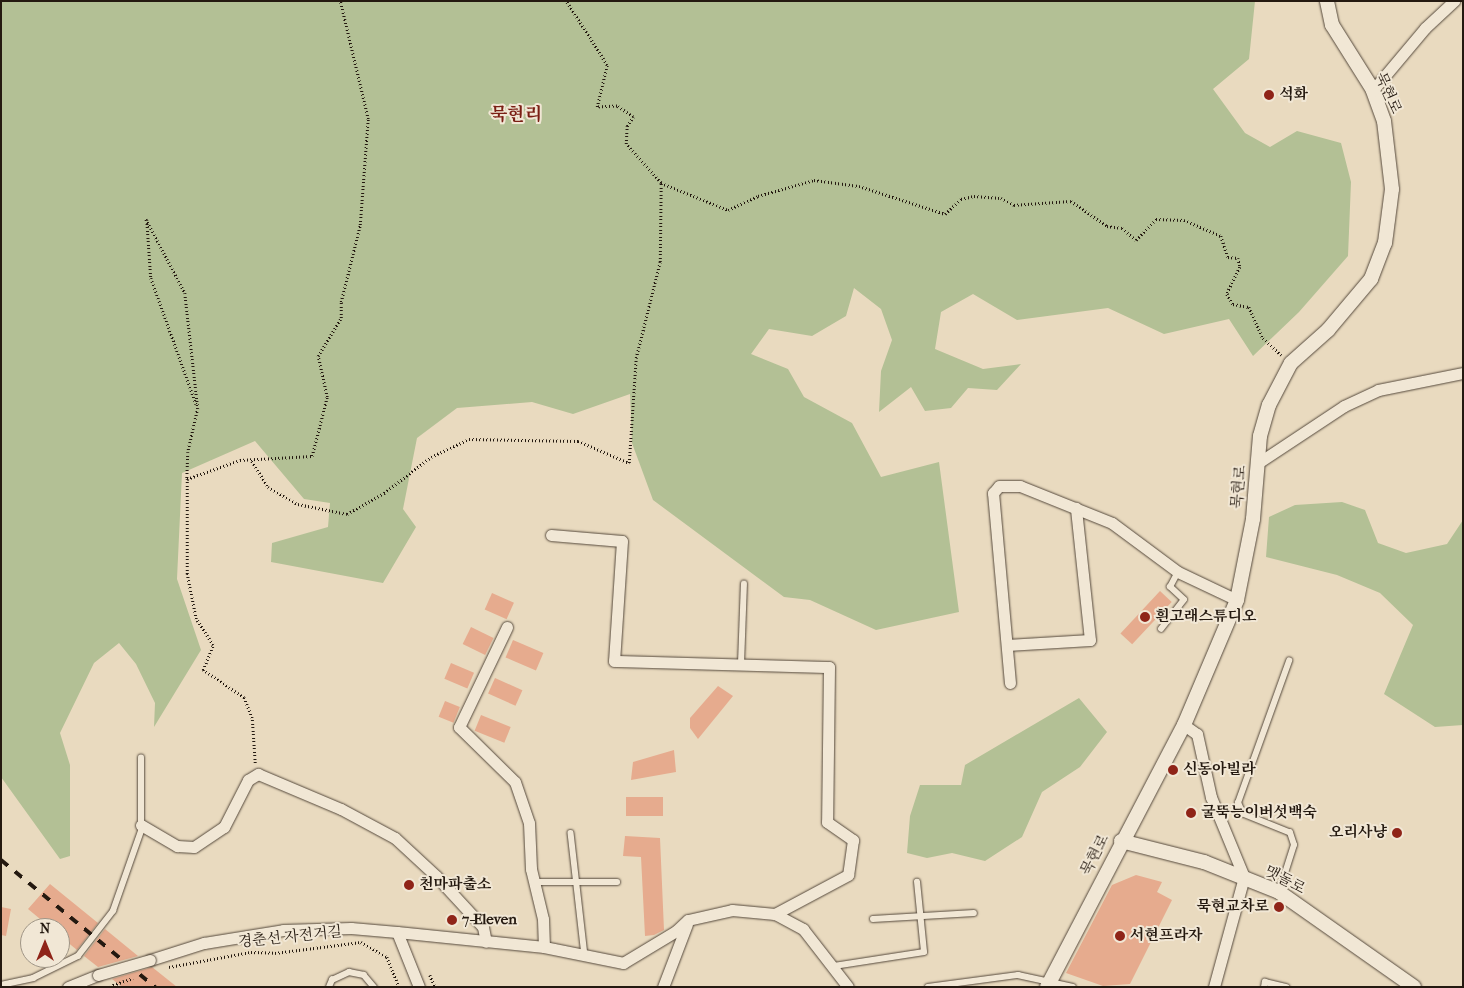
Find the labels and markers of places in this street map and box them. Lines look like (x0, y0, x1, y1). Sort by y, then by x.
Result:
place label: 석화 (1279, 86, 1308, 104)
marker: 석화 (1263, 89, 1275, 101)
place label: 흰고래스튜디오 (1155, 608, 1256, 626)
marker: 흰고래스튜디오 (1139, 611, 1151, 623)
place label: 신동아빌라 (1183, 761, 1255, 779)
marker: 신동아빌라 (1167, 764, 1179, 776)
place label: 굴뚝능이버섯백숙 (1201, 804, 1317, 822)
marker: 굴뚝능이버섯백숙 (1185, 807, 1197, 819)
place label: 오리사냥 (1329, 824, 1387, 842)
marker: 오리사냥 (1391, 827, 1403, 839)
place label: 천마파출소 (419, 876, 491, 894)
marker: 천마파출소 (403, 879, 415, 891)
place label: 묵현교차로 (1197, 898, 1269, 916)
marker: 묵현교차로 (1273, 901, 1285, 913)
place label: 7-Eleven (462, 911, 517, 929)
marker: 7-Eleven (446, 914, 458, 926)
place label: 서현프라자 (1130, 927, 1202, 945)
marker: 서현프라자 (1114, 930, 1126, 942)

